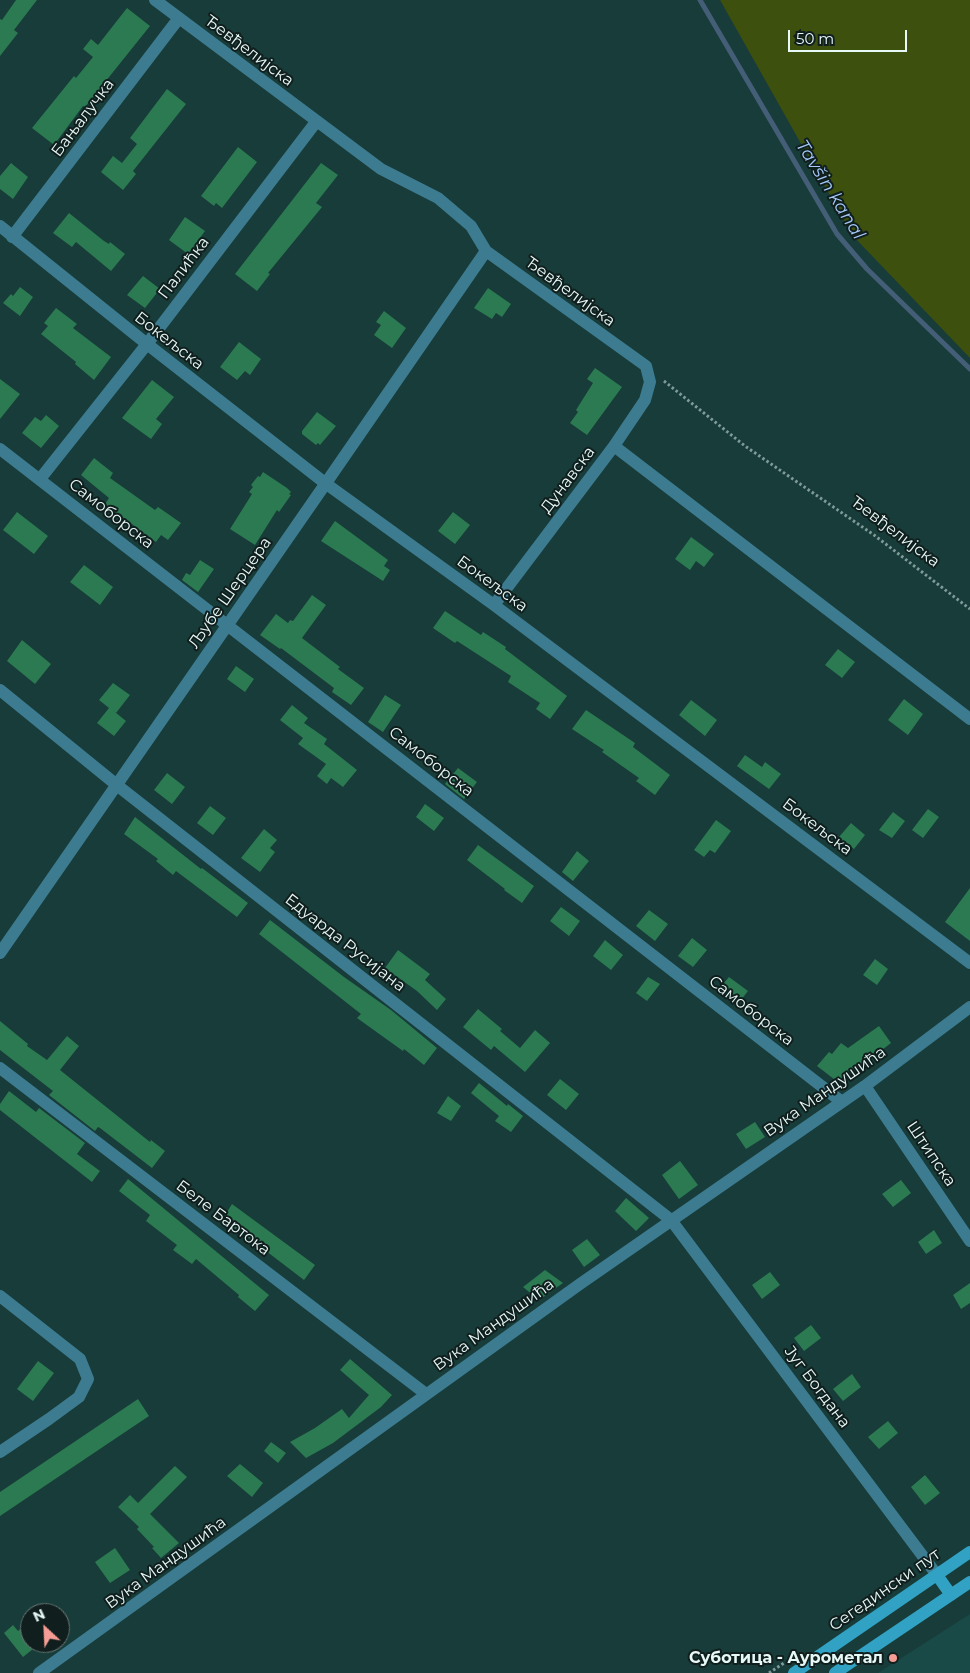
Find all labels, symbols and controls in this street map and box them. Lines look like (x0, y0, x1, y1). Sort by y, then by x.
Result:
street label: Ђевђелијска (201, 11, 297, 91)
scale bar (790, 20, 909, 52)
text: 50 m (796, 29, 834, 48)
street label: Бањалучка (48, 75, 118, 161)
water label: Tavšin kanal (791, 136, 869, 244)
street label: Палићка (154, 233, 214, 303)
street label: Ђевђелијска (521, 253, 619, 331)
street label: Бокељска (130, 308, 208, 374)
street label: Дунавска (537, 443, 599, 517)
street label: Самоборска (65, 475, 157, 553)
street label: Ђевђелијска (847, 492, 943, 572)
street label: Љубе Шерцера (184, 534, 276, 652)
street label: Бокељска (453, 552, 531, 616)
street label: Самоборска (385, 723, 477, 801)
street label: Бокељска (778, 794, 856, 860)
street label: Едуарда Русијана (281, 890, 409, 996)
street label: Самоборска (705, 972, 797, 1050)
street label: Вука Мандушића (760, 1043, 890, 1141)
street label: Штипска (902, 1118, 960, 1190)
street label: Беле Бартока (172, 1176, 274, 1260)
street label: Вука Мандушића (430, 1275, 558, 1375)
street label: Југ Богдана (780, 1342, 854, 1432)
street label: Вука Мандушића (102, 1513, 230, 1613)
street label: Сегедински пут (826, 1545, 944, 1635)
north arrow (20, 1603, 70, 1653)
text: N (30, 1605, 48, 1626)
place label: Суботица - Аурометал (689, 1648, 883, 1668)
marker: Суботица - Аурометал (887, 1652, 899, 1664)

